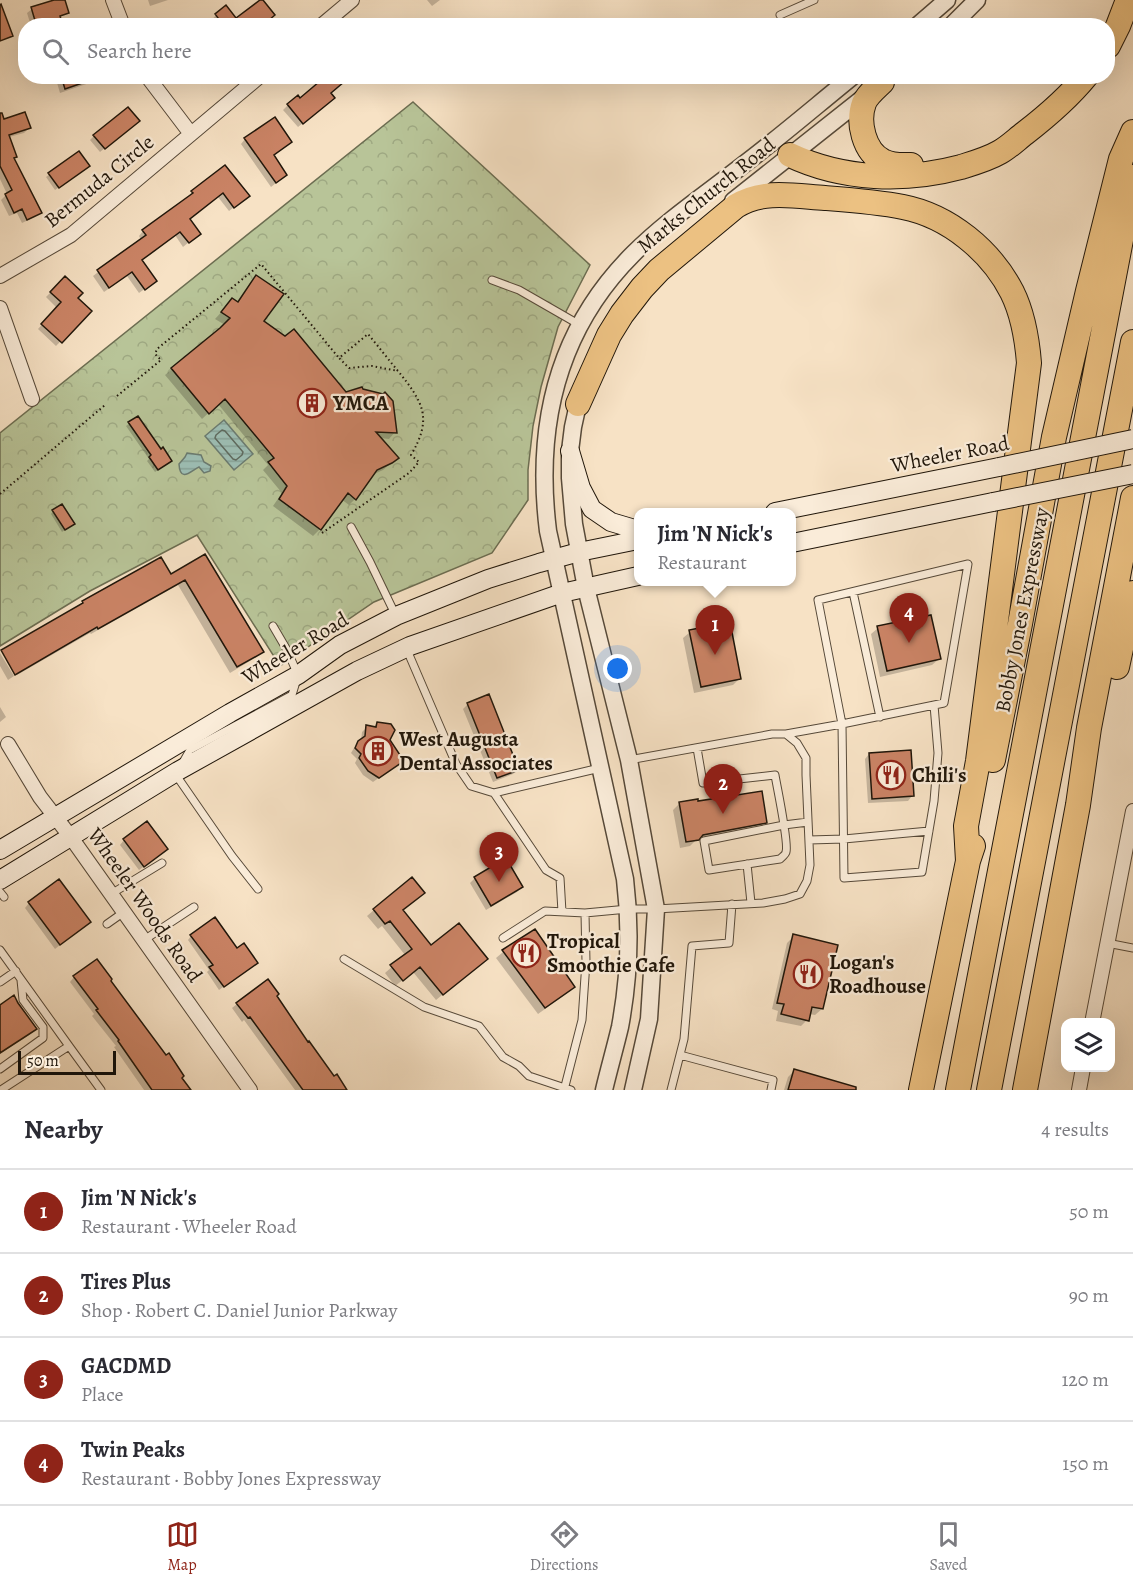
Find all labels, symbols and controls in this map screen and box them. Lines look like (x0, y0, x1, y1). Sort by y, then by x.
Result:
search box (18, 18, 1115, 84)
icon: search (39, 35, 72, 68)
text: Search here (87, 36, 192, 66)
street label: Bermuda Circle (38, 128, 160, 234)
street label: Marks Church Road (631, 130, 781, 259)
building icon: YMCA (296, 387, 328, 419)
place label: YMCA (332, 389, 390, 417)
street label: Wheeler Road (888, 429, 1012, 479)
street label: Bobby Jones Expressway (988, 505, 1056, 715)
popup (634, 508, 796, 586)
text: Jim 'N Nick's (657, 519, 773, 549)
text: Restaurant (657, 549, 747, 576)
pin: 4 (890, 594, 928, 643)
street label: Wheeler Road (236, 605, 354, 691)
pin: 1 (696, 606, 734, 655)
your location (603, 654, 632, 683)
place label: West Augusta Dental Associates (398, 725, 553, 777)
building icon: West Augusta Dental Associates (362, 735, 394, 767)
restaurant icon: Chili's (875, 759, 907, 791)
place label: Chili's (912, 761, 967, 789)
pin: 2 (704, 764, 742, 814)
street label: Wheeler Woods Road (81, 821, 209, 988)
pin: 3 (480, 832, 518, 882)
place label: Tropical Smoothie Cafe (547, 927, 675, 979)
restaurant icon: Tropical Smoothie Cafe (510, 937, 542, 969)
place label: Logan's Roadhouse (829, 948, 926, 1000)
restaurant icon: Logan's Roadhouse (792, 958, 824, 990)
map controls (1061, 1018, 1115, 1072)
button: layers (1061, 1018, 1115, 1072)
scale bar (18, 1048, 116, 1076)
text: 50 m (27, 1050, 59, 1072)
text: Nearby (24, 1112, 103, 1147)
text: 4 results (1041, 1116, 1109, 1143)
text: Jim 'N Nick's (81, 1183, 197, 1213)
text: 1 (40, 1198, 47, 1225)
text: 50 m (1069, 1198, 1109, 1225)
text: Restaurant · Wheeler Road (81, 1213, 297, 1240)
text: Tires Plus (81, 1267, 171, 1297)
text: 2 (39, 1282, 48, 1309)
text: 90 m (1069, 1282, 1109, 1309)
text: Shop · Robert C. Daniel Junior Parkway (81, 1297, 397, 1324)
text: GACDMD (81, 1351, 171, 1381)
text: 3 (39, 1366, 48, 1393)
text: 120 m (1061, 1366, 1109, 1393)
text: Place (81, 1381, 123, 1408)
text: Twin Peaks (81, 1435, 185, 1465)
text: 4 (39, 1450, 48, 1477)
text: 150 m (1062, 1450, 1109, 1477)
text: Restaurant · Bobby Jones Expressway (81, 1465, 381, 1492)
tab: Map (166, 1518, 199, 1576)
tab: Directions (530, 1518, 598, 1576)
tab: Saved (929, 1518, 967, 1576)

